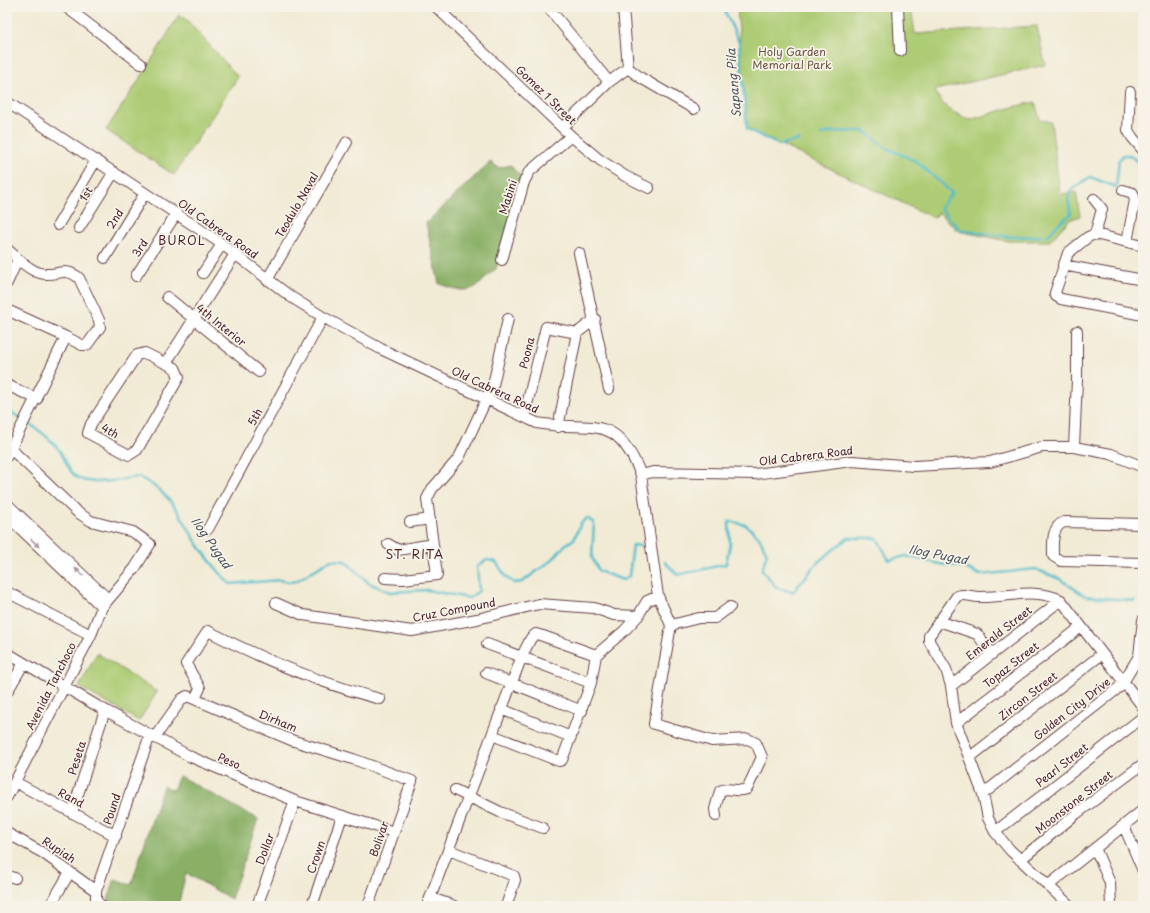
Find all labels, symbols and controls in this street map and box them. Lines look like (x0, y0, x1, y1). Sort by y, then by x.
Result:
park label: Holy Garden Memorial Park (752, 43, 832, 73)
water label: Sapang Pila (721, 47, 745, 118)
street label: Gomez 1 Street (512, 61, 581, 129)
street label: Teodulo Naval (271, 169, 322, 241)
street label: Mabini (494, 177, 521, 217)
street label: 1st (74, 183, 97, 205)
street label: Old Cabrera Road (175, 194, 262, 263)
street label: 2nd (102, 205, 127, 232)
district label: BUROL (158, 231, 206, 249)
street label: 3rd (127, 235, 152, 260)
street label: 4th Interior (193, 299, 250, 350)
street label: Poona (514, 335, 539, 371)
street label: Old Cabrera Road (449, 362, 542, 417)
street label: 5th (243, 405, 266, 429)
street label: 4th (98, 419, 122, 442)
street label: Old Cabrera Road (758, 441, 854, 470)
water label: Ilog Pugad (187, 513, 237, 574)
one-way arrow (30, 538, 40, 548)
water label: Ilog Pugad (907, 539, 971, 569)
district label: ST. RITA (386, 545, 444, 563)
one-way arrow (74, 567, 84, 577)
street label: Cruz Compound (411, 593, 497, 626)
street label: Emerald Street (962, 601, 1036, 664)
street label: Topaz Street (979, 637, 1043, 692)
street label: Avenida Tanchoco (21, 639, 80, 733)
street label: Zircon Street (995, 667, 1061, 724)
street label: Golden City Drive (1030, 673, 1114, 744)
street label: Dirham (256, 705, 300, 736)
street label: Peseta (63, 738, 90, 777)
street label: Pearl Street (1032, 738, 1092, 791)
street label: Peso (215, 748, 243, 773)
street label: Moonstone Street (1031, 766, 1116, 837)
street label: Rand (55, 784, 88, 812)
street label: Pound (99, 791, 125, 827)
street label: Bolivar (365, 819, 393, 859)
street label: Dollar (251, 830, 278, 867)
street label: Rupiah (39, 832, 79, 867)
street label: Crown (302, 838, 329, 876)

